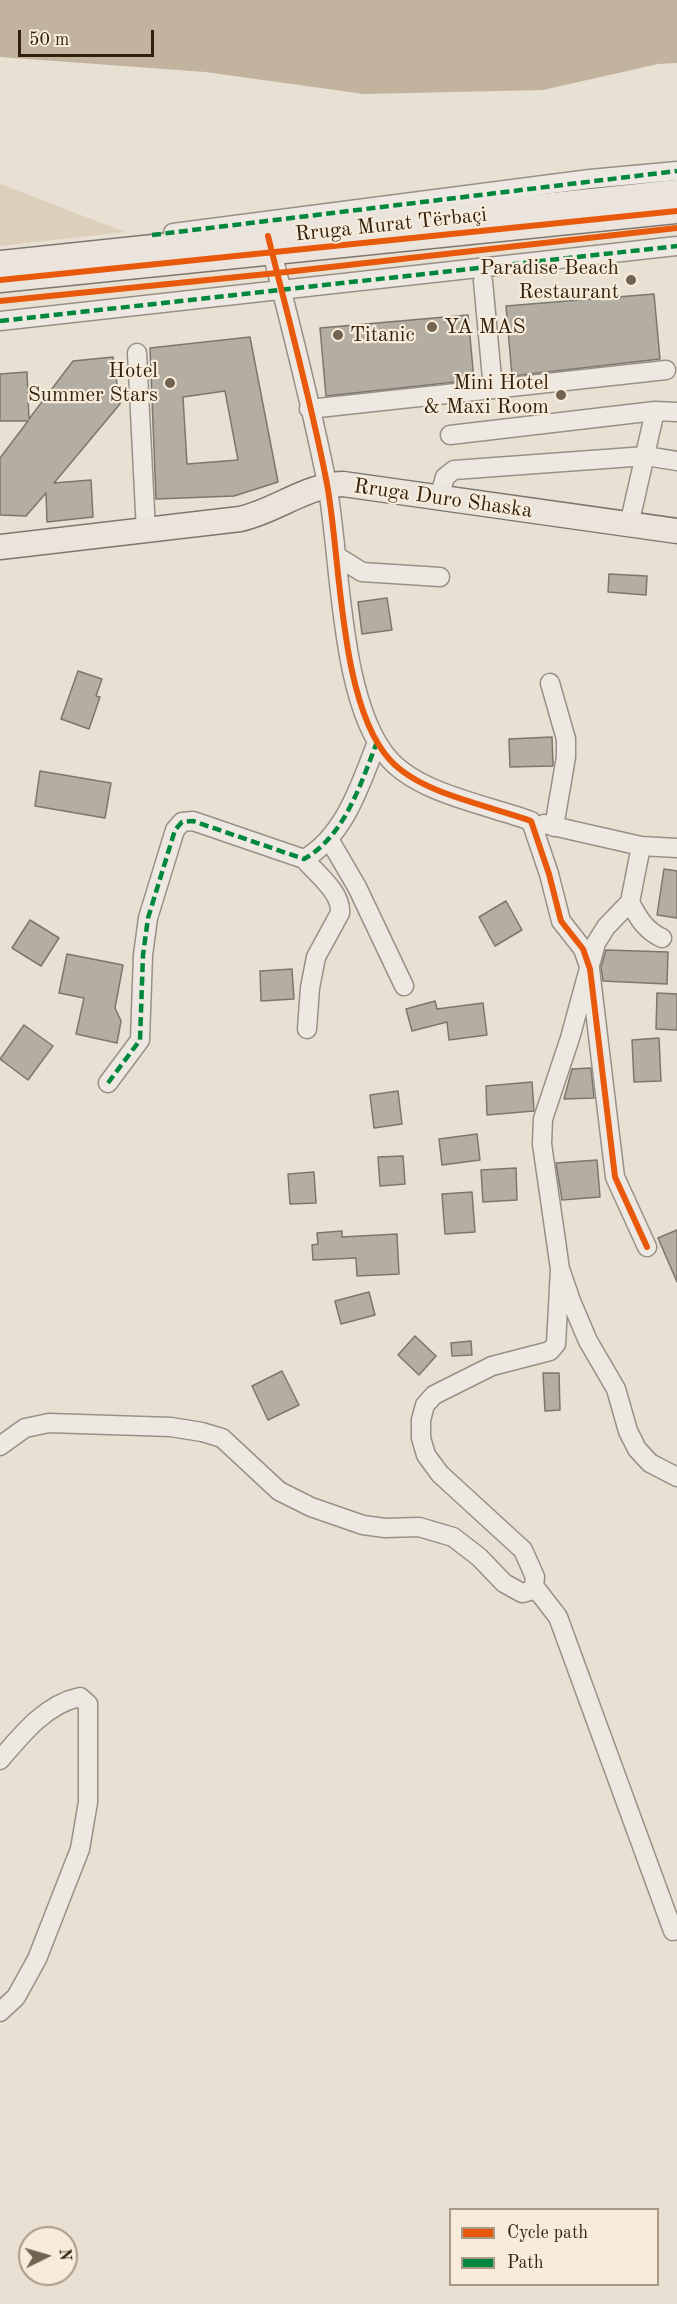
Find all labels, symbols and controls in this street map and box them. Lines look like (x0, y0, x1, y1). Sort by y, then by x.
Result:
scale bar (21, 18, 158, 56)
text: 50 m (29, 31, 69, 49)
street label: Rruga Murat Tërbaçi (294, 202, 488, 248)
place label: Paradise Beach Restaurant (480, 255, 619, 305)
marker: Paradise Beach Restaurant (624, 273, 638, 287)
place label: YA MAS (444, 314, 526, 340)
marker: YA MAS (425, 320, 439, 334)
place label: Titanic (350, 322, 415, 348)
marker: Titanic (331, 328, 345, 342)
place label: Hotel Summer Stars (28, 358, 158, 408)
place label: Mini Hotel & Maxi Room (424, 370, 549, 420)
marker: Hotel Summer Stars (163, 376, 177, 390)
marker: Mini Hotel & Maxi Room (554, 388, 568, 402)
street label: Rruga Duro Shaska (352, 474, 534, 524)
legend (449, 2208, 659, 2286)
text: Cycle path (507, 2224, 588, 2242)
north arrow (18, 2226, 78, 2286)
text: N (55, 2248, 72, 2261)
text: Path (507, 2254, 543, 2272)

